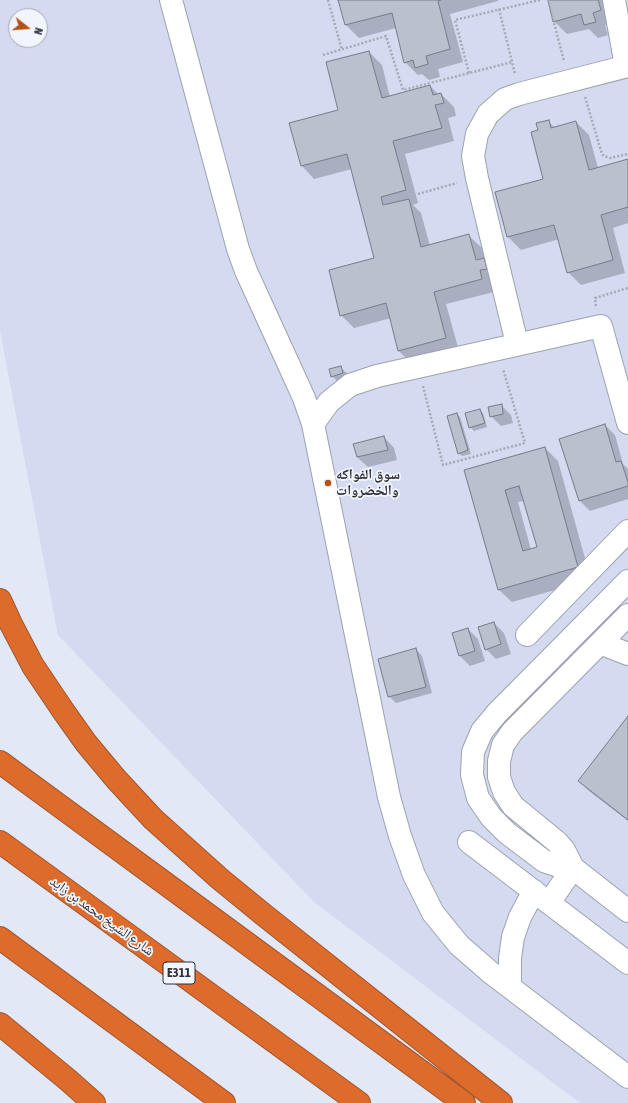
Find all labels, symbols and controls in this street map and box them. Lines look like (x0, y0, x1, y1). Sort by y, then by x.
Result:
north arrow (8, 8, 48, 48)
text: N (32, 26, 45, 36)
place label: سوق الفواكه والخضروات (336, 467, 400, 500)
marker: سوق الفواكه والخضروات (323, 478, 333, 488)
street label: شارع الشيخ محمد بن زايد (47, 873, 157, 959)
road number: E311 (163, 962, 195, 984)

